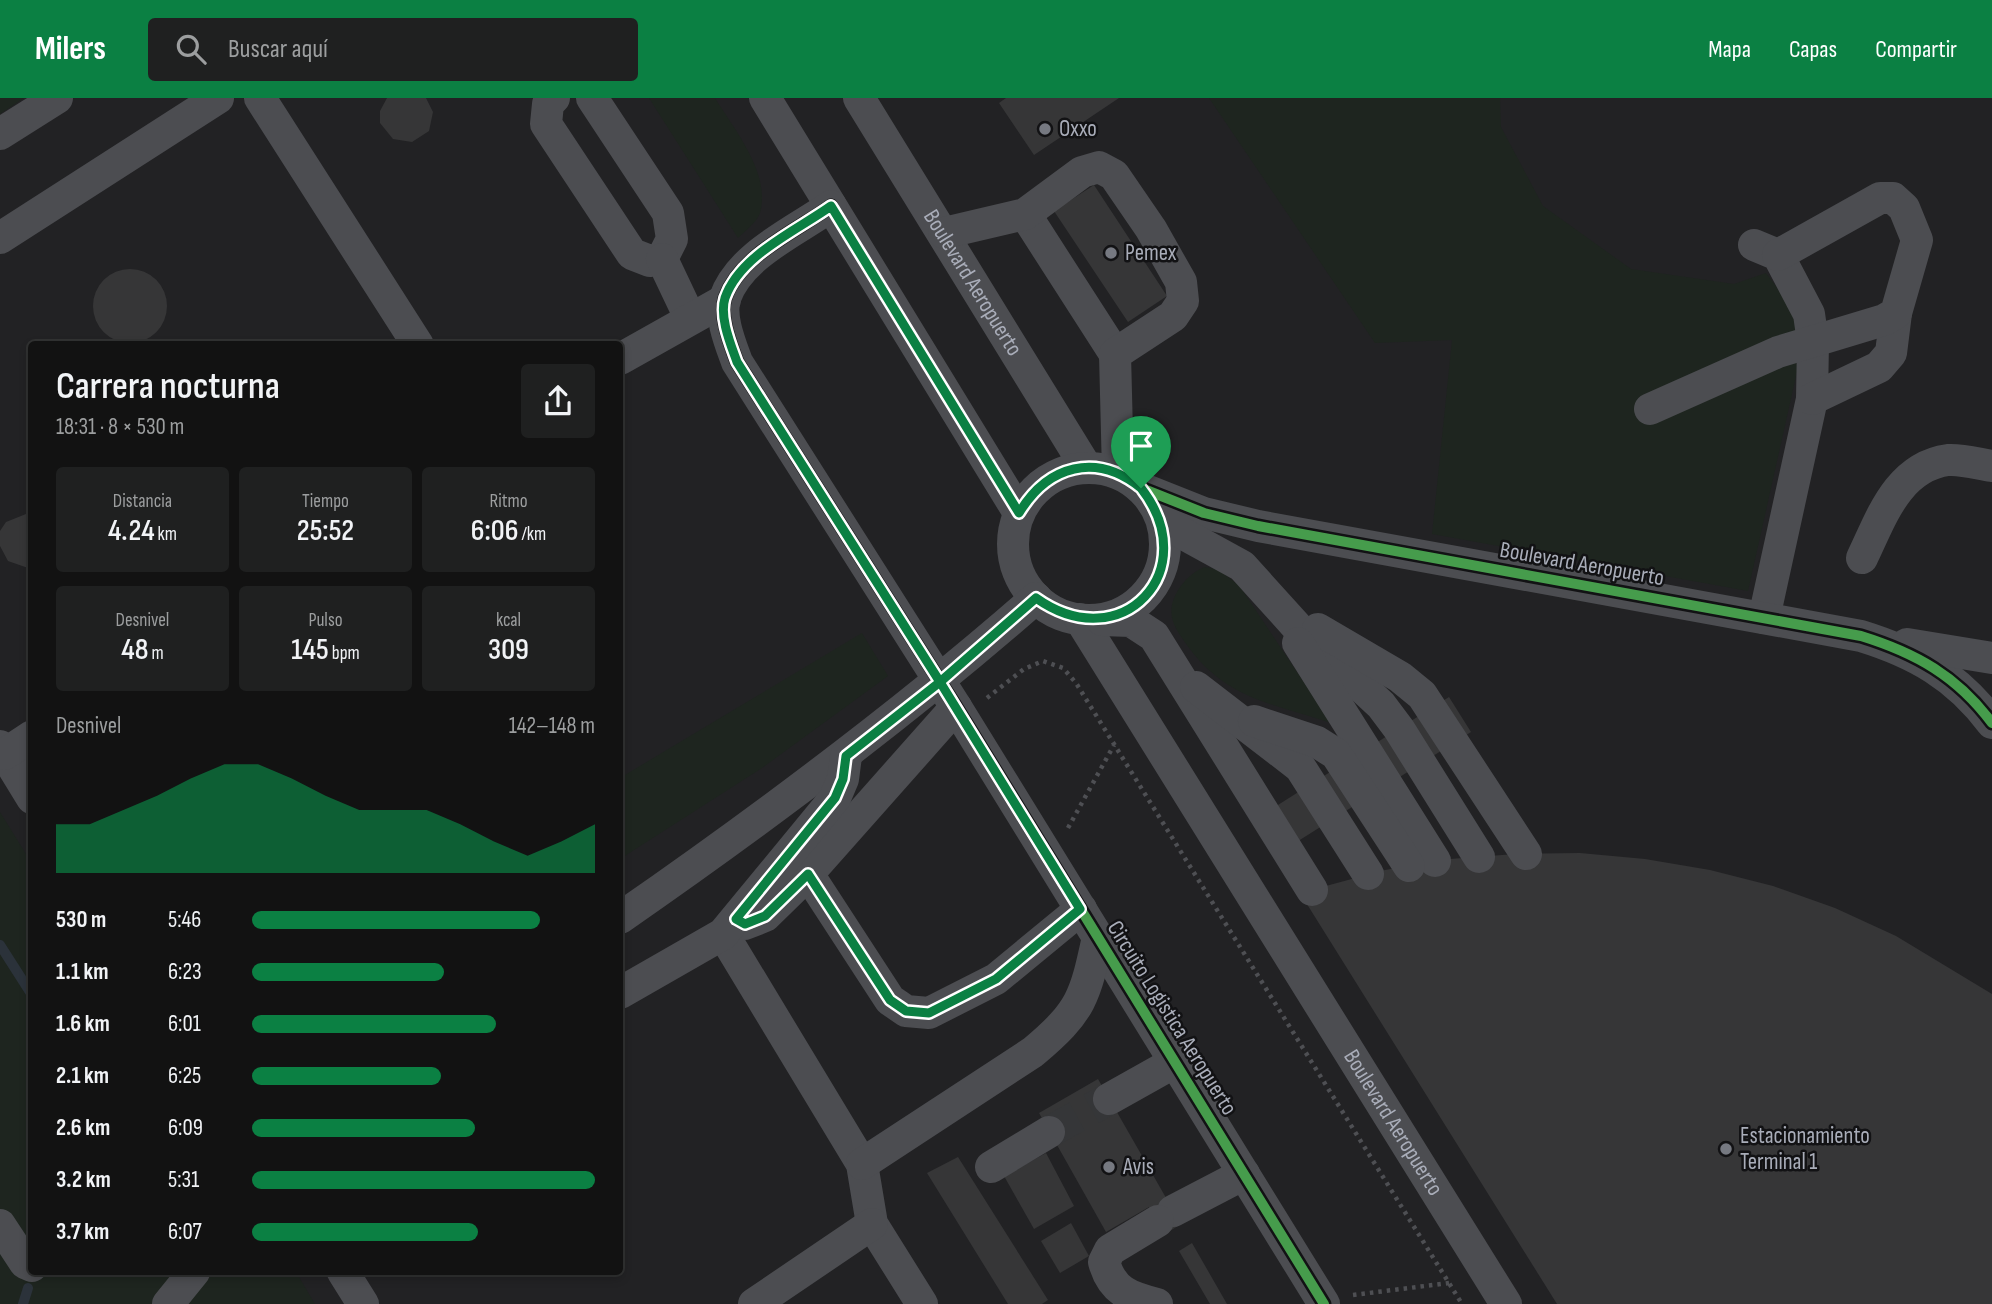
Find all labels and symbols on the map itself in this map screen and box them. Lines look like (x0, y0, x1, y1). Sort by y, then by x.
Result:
place label: Oxxo (1059, 115, 1097, 143)
marker: Oxxo (1037, 121, 1053, 137)
street label: Boulevard Aeropuerto (917, 205, 1028, 361)
place label: Pemex (1125, 239, 1177, 267)
marker: Pemex (1103, 245, 1119, 261)
pin (1111, 416, 1171, 488)
street label: Boulevard Aeropuerto (1498, 536, 1666, 592)
street label: Circuito Logistica Aeropuerto (1101, 916, 1243, 1120)
street label: Boulevard Aeropuerto (1337, 1044, 1449, 1201)
place label: Estacionamiento Terminal 1 (1740, 1122, 1870, 1176)
marker: Estacionamiento Terminal 1 (1718, 1141, 1734, 1157)
place label: Avis (1122, 1153, 1154, 1181)
marker: Avis (1101, 1159, 1117, 1175)

